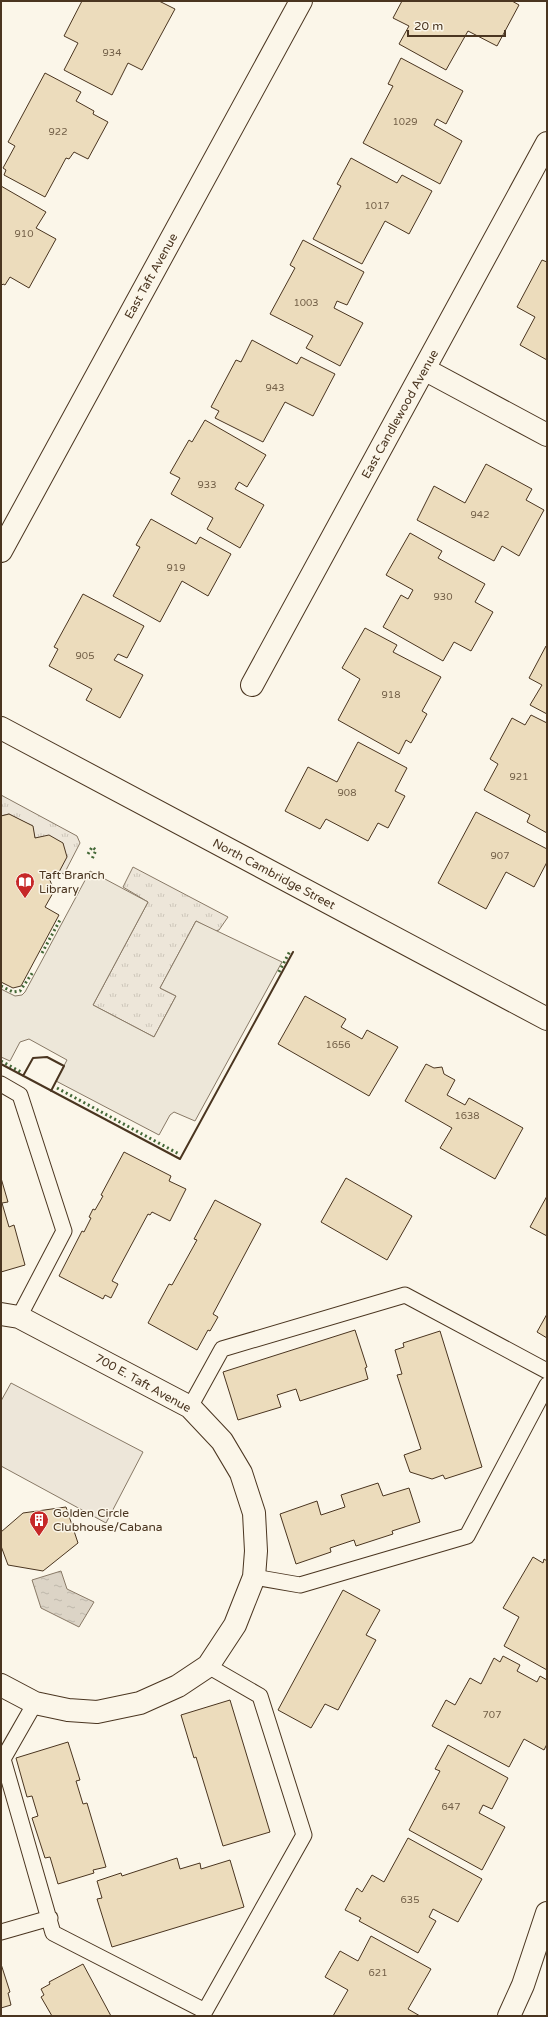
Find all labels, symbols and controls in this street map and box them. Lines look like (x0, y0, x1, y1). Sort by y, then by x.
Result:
scale bar (408, 12, 505, 38)
text: 20 m (414, 19, 443, 33)
house number: 934 (103, 47, 121, 59)
house number: 1029 (392, 116, 418, 128)
house number: 922 (49, 126, 67, 138)
house number: 1017 (364, 200, 390, 212)
house number: 910 (15, 228, 33, 240)
street label: East Taft Avenue (122, 231, 180, 321)
house number: 1003 (293, 297, 319, 309)
street label: East Candlewood Avenue (359, 347, 441, 481)
house number: 943 (266, 382, 284, 394)
house number: 933 (198, 479, 216, 491)
house number: 942 (471, 509, 489, 521)
house number: 919 (167, 562, 185, 574)
house number: 930 (434, 591, 452, 603)
house number: 905 (76, 650, 94, 662)
house number: 918 (382, 689, 400, 701)
house number: 921 (510, 771, 528, 783)
house number: 908 (338, 787, 356, 799)
street label: North Cambridge Street (210, 836, 338, 913)
house number: 907 (491, 850, 509, 862)
place label: Taft Branch Library (39, 868, 105, 896)
library icon: Taft Branch Library (14, 871, 36, 899)
house number: 1656 (325, 1039, 351, 1051)
house number: 1638 (454, 1110, 480, 1122)
street label: 700 E. Taft Avenue (93, 1351, 194, 1415)
place label: Golden Circle Clubhouse/Cabana (53, 1506, 162, 1534)
building icon: Golden Circle Clubhouse/Cabana (28, 1509, 50, 1537)
house number: 707 (483, 1709, 501, 1721)
house number: 647 (442, 1801, 460, 1813)
house number: 635 (401, 1894, 419, 1906)
house number: 621 (369, 1967, 387, 1979)

